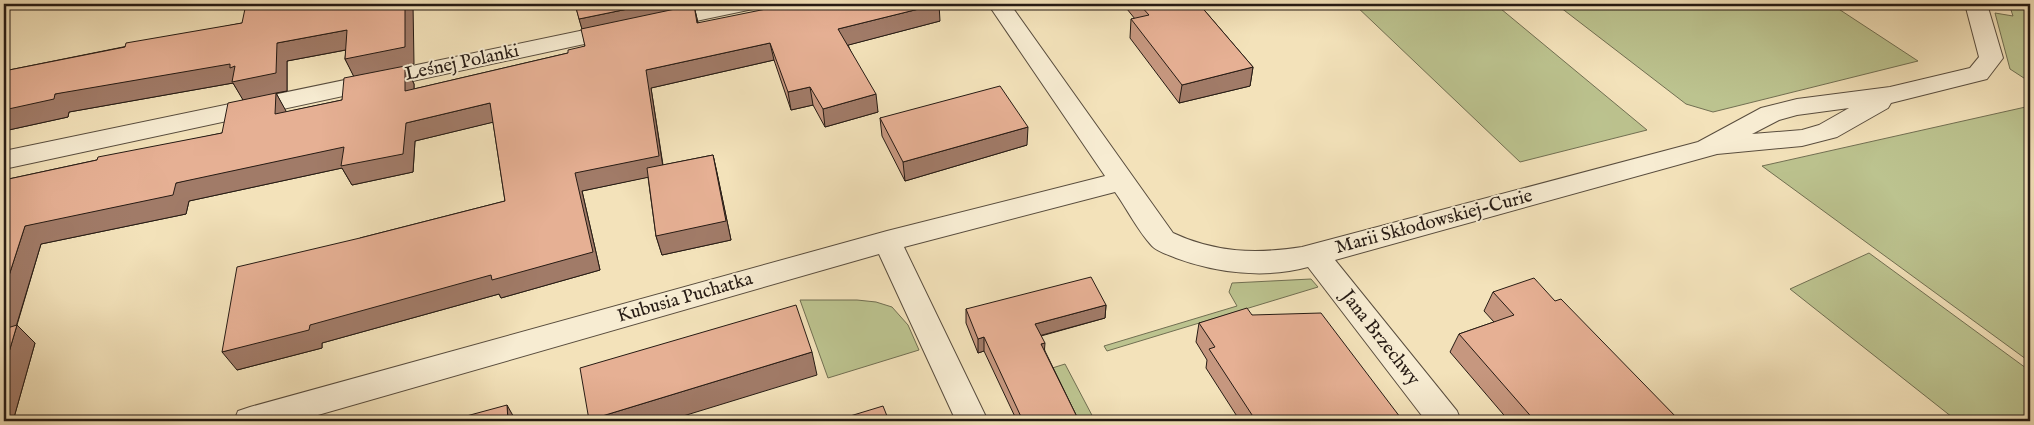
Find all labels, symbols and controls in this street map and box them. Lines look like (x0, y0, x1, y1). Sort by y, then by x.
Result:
street label: Leśnej Polanki (403, 39, 521, 87)
street label: Marii Skłodowskiej-Curie (1333, 184, 1536, 260)
street label: Kubusia Puchatka (615, 267, 756, 329)
street label: Jana Brzechwy (1334, 284, 1425, 391)

